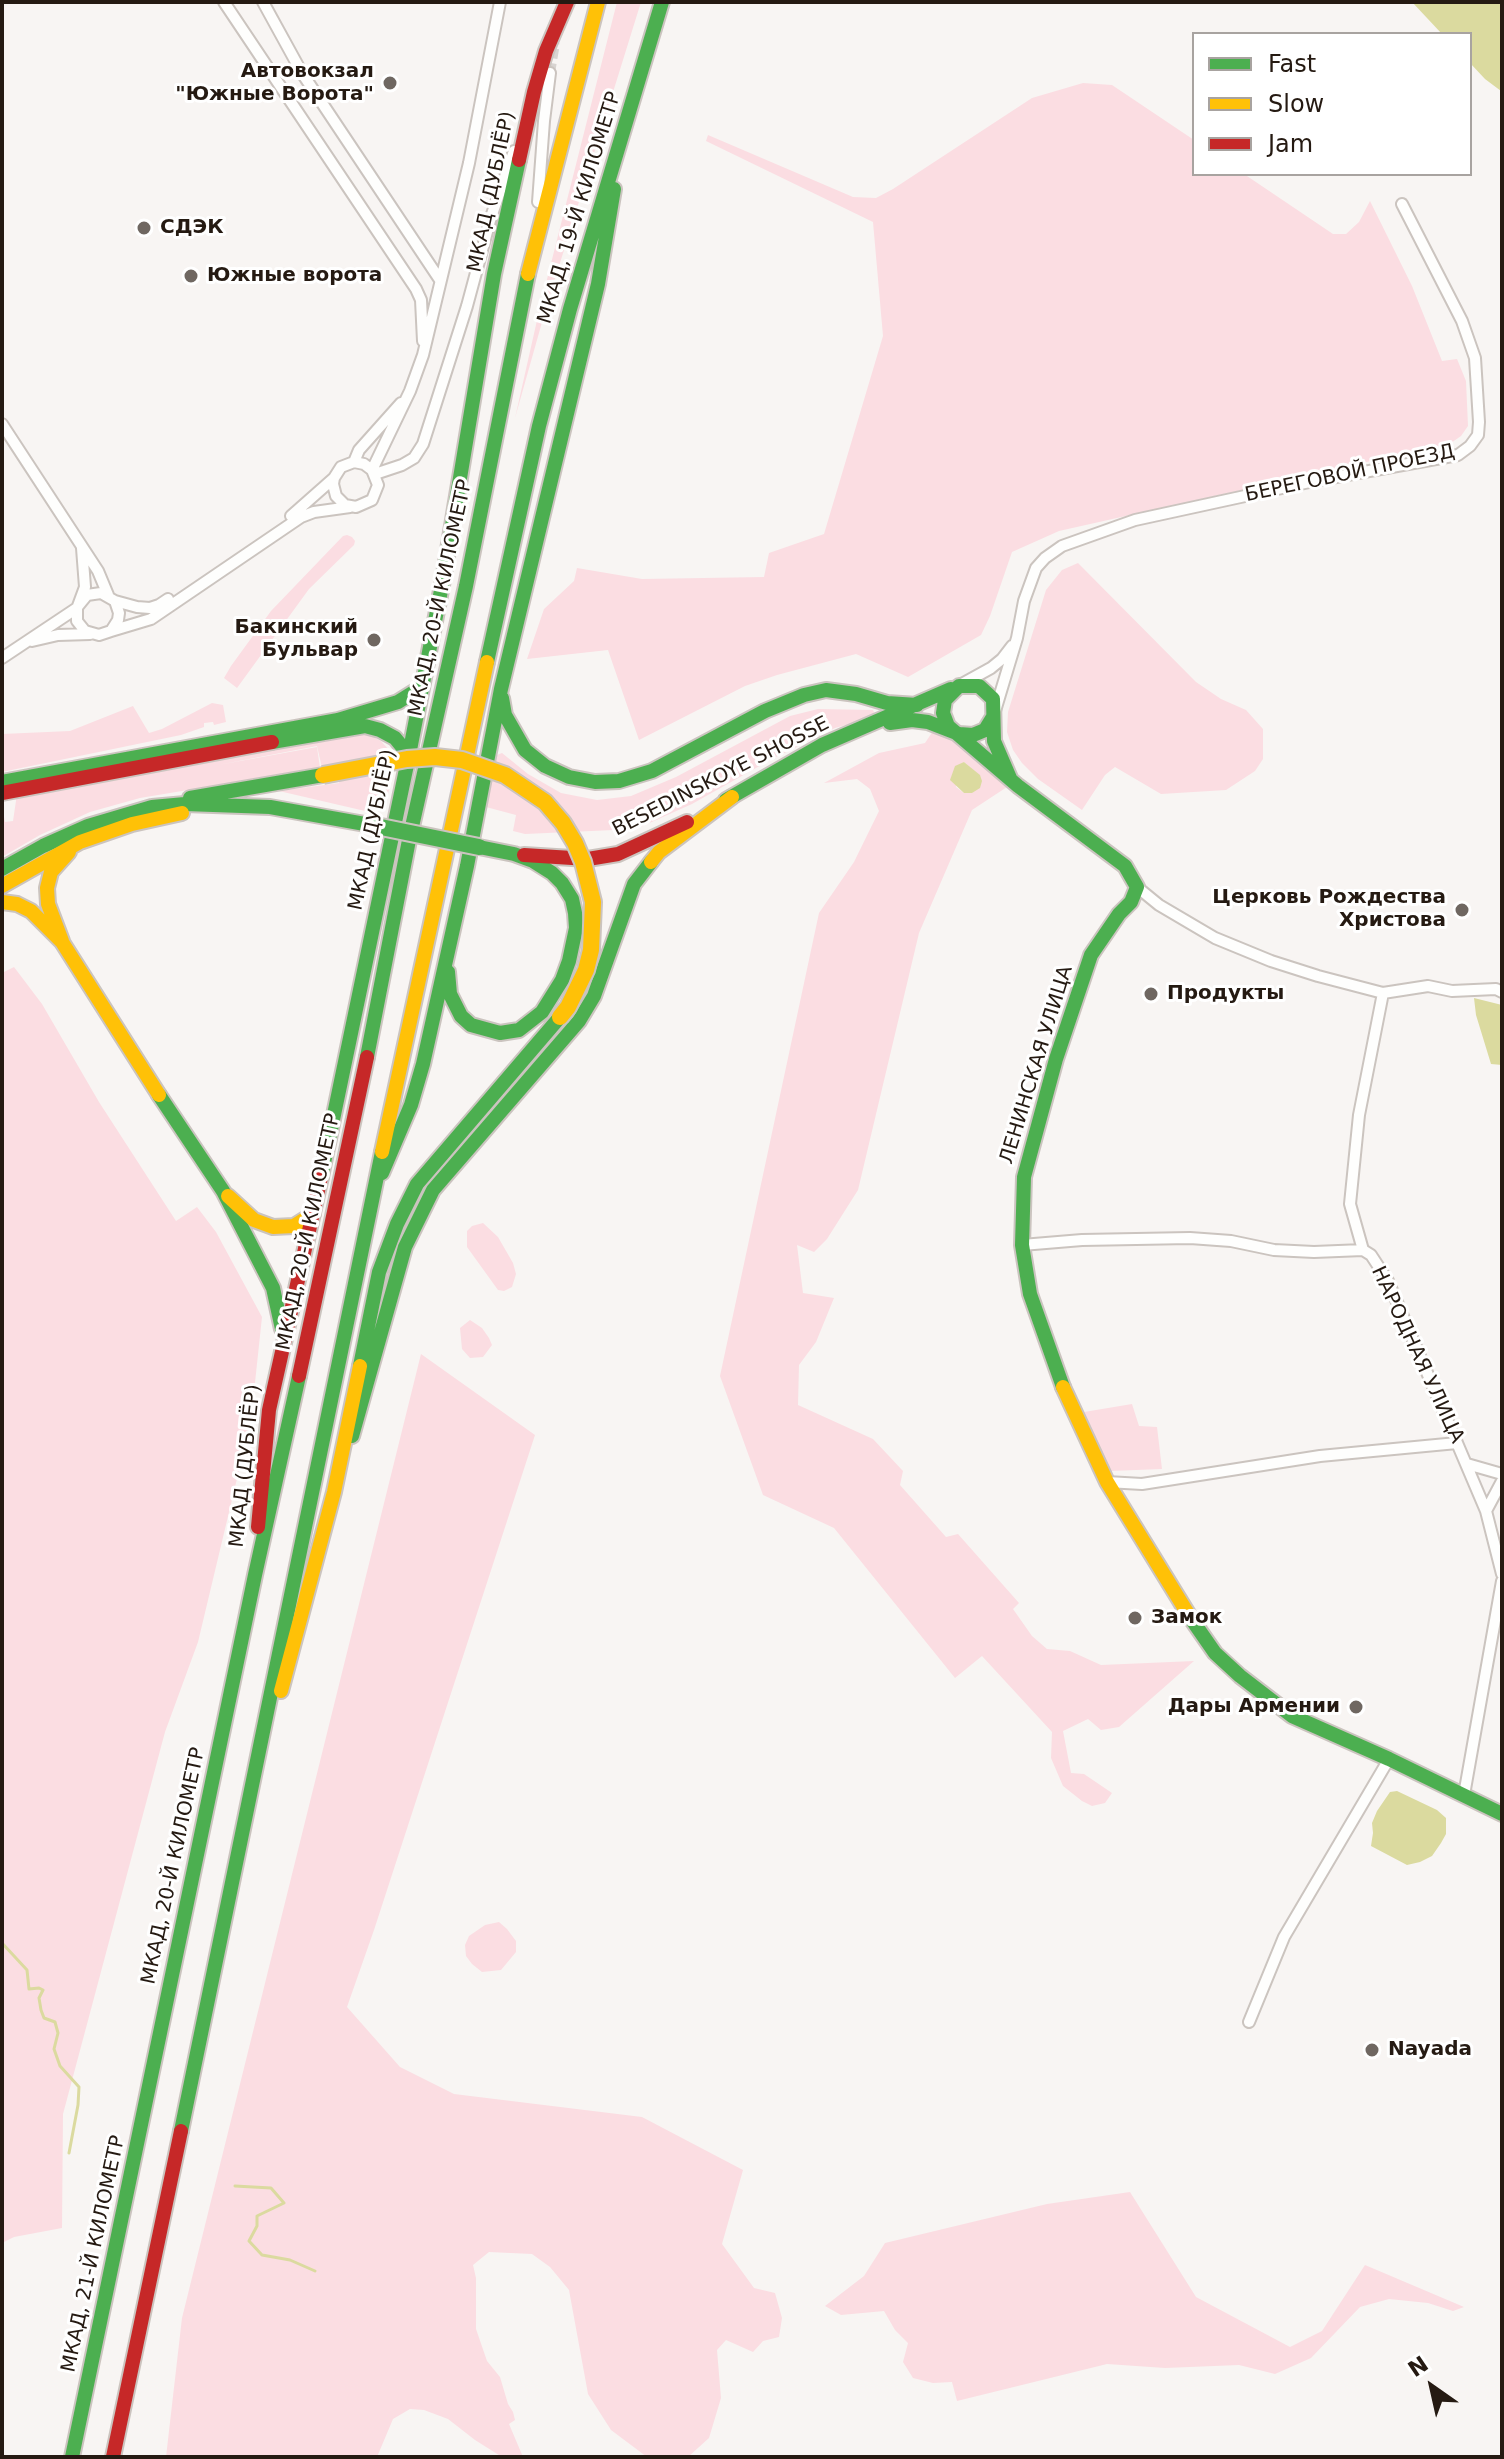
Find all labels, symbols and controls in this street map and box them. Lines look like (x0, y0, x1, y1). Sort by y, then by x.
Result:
legend (1192, 32, 1472, 176)
text: Fast (1268, 50, 1316, 78)
place label: Автовокзал "Южные Ворота" (175, 60, 374, 107)
marker: Автовокзал "Южные Ворота" (381, 74, 399, 92)
street label: МКАД, 19-Й КИЛОМЕТР (533, 89, 627, 327)
text: Slow (1268, 90, 1324, 118)
street label: МКАД (ДУБЛЁР) (463, 109, 521, 275)
text: Jam (1268, 130, 1313, 158)
place label: СДЭК (160, 216, 224, 240)
marker: СДЭК (135, 219, 153, 237)
place label: Южные ворота (207, 264, 382, 288)
marker: Южные ворота (182, 267, 200, 285)
street label: БЕРЕГОВОЙ ПРОЕЗД (1243, 440, 1457, 508)
street label: МКАД, 20-Й КИЛОМЕТР (404, 477, 478, 719)
place label: Бакинский Бульвар (234, 616, 358, 663)
marker: Бакинский Бульвар (365, 631, 383, 649)
street label: BESEDINSKOYE SHOSSE (609, 712, 833, 842)
street label: МКАД (ДУБЛЁР) (344, 747, 402, 913)
place label: Церковь Рождества Христова (1212, 886, 1446, 933)
marker: Церковь Рождества Христова (1453, 901, 1471, 919)
street label: ЛЕНИНСКАЯ УЛИЦА (995, 963, 1079, 1167)
place label: Продукты (1167, 982, 1284, 1006)
marker: Продукты (1142, 985, 1160, 1003)
street label: МКАД, 20-Й КИЛОМЕТР (272, 1111, 346, 1353)
street label: НАРОДНАЯ УЛИЦА (1365, 1263, 1469, 1447)
street label: МКАД (ДУБЛЁР) (225, 1383, 267, 1549)
place label: Замок (1151, 1606, 1222, 1630)
marker: Замок (1126, 1609, 1144, 1627)
place label: Дары Армении (1168, 1695, 1340, 1719)
marker: Дары Армении (1347, 1698, 1365, 1716)
street label: МКАД, 20-Й КИЛОМЕТР (137, 1745, 211, 1987)
place label: Nayada (1388, 2038, 1472, 2062)
marker: Nayada (1363, 2041, 1381, 2059)
street label: МКАД, 21-Й КИЛОМЕТР (57, 2133, 131, 2375)
north arrow (1392, 2347, 1472, 2427)
text: N (1404, 2351, 1433, 2382)

